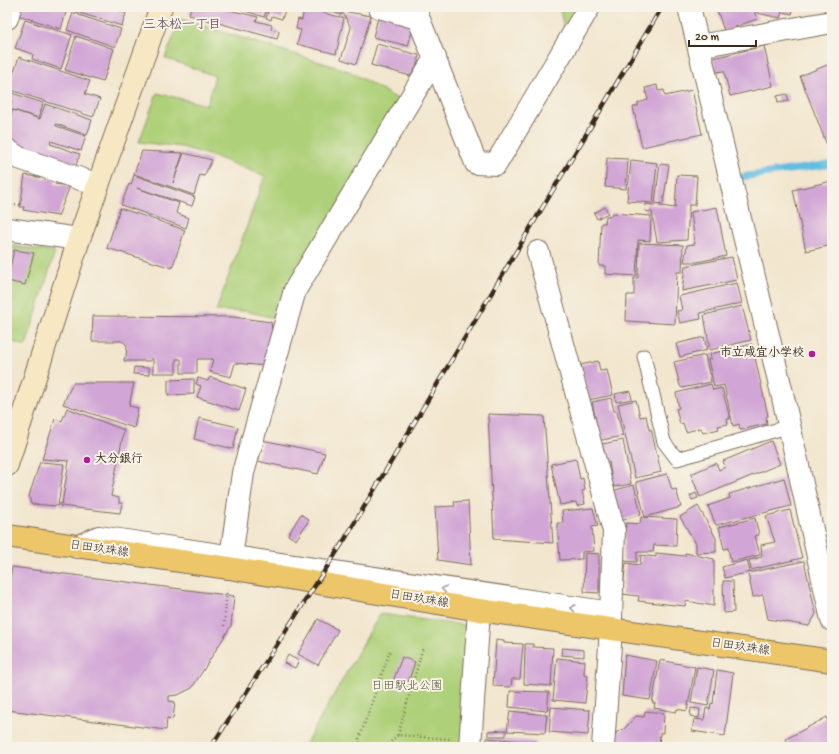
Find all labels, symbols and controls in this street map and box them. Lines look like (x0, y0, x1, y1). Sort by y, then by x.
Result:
district label: 三本松一丁目 (143, 17, 221, 33)
scale bar (689, 22, 756, 48)
text: 20 m (695, 31, 720, 45)
place label: 市立咸宜小学校 (720, 346, 804, 361)
marker: 市立咸宜小学校 (807, 349, 817, 359)
place label: 大分銀行 (95, 452, 143, 467)
marker: 大分銀行 (82, 455, 92, 465)
street label: 日田玖珠線 (68, 538, 130, 561)
one-way arrow (441, 585, 447, 594)
street label: 日田玖珠線 (388, 587, 450, 612)
one-way arrow (570, 603, 576, 612)
street label: 日田玖珠線 (709, 636, 771, 659)
park label: 日田駅北公園 (371, 679, 443, 694)

